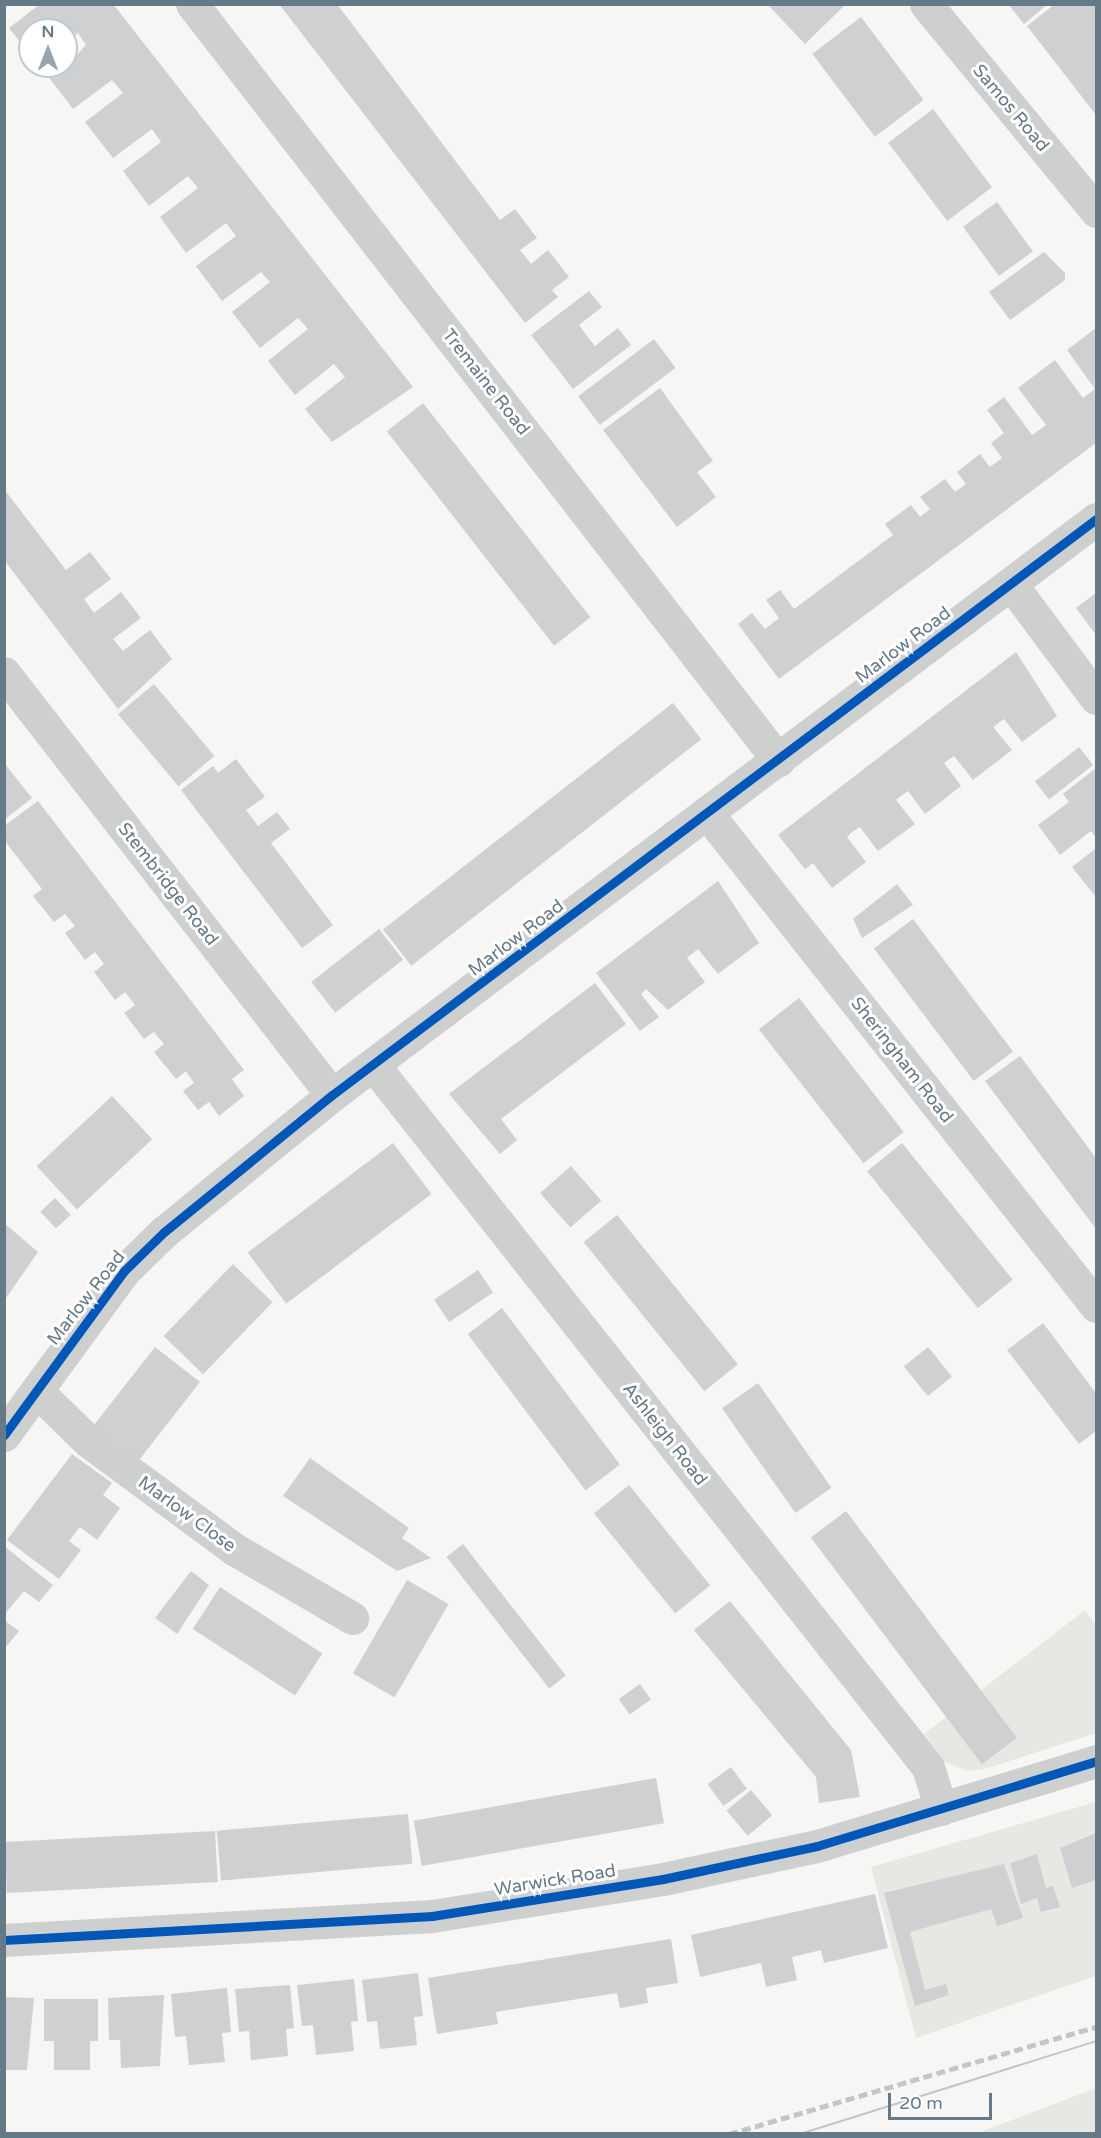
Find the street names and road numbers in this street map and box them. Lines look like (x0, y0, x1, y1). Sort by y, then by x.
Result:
street label: Samos Road (968, 60, 1054, 156)
street label: Tremaine Road (438, 325, 534, 439)
street label: Marlow Road (851, 602, 955, 688)
street label: Stembridge Road (113, 818, 223, 950)
street label: Marlow Road (464, 895, 568, 981)
street label: Sheringham Road (846, 993, 958, 1127)
street label: Marlow Road (42, 1246, 130, 1350)
street label: Ashleigh Road (618, 1378, 712, 1490)
street label: Marlow Close (134, 1471, 240, 1557)
street label: Warwick Road (493, 1860, 617, 1900)

